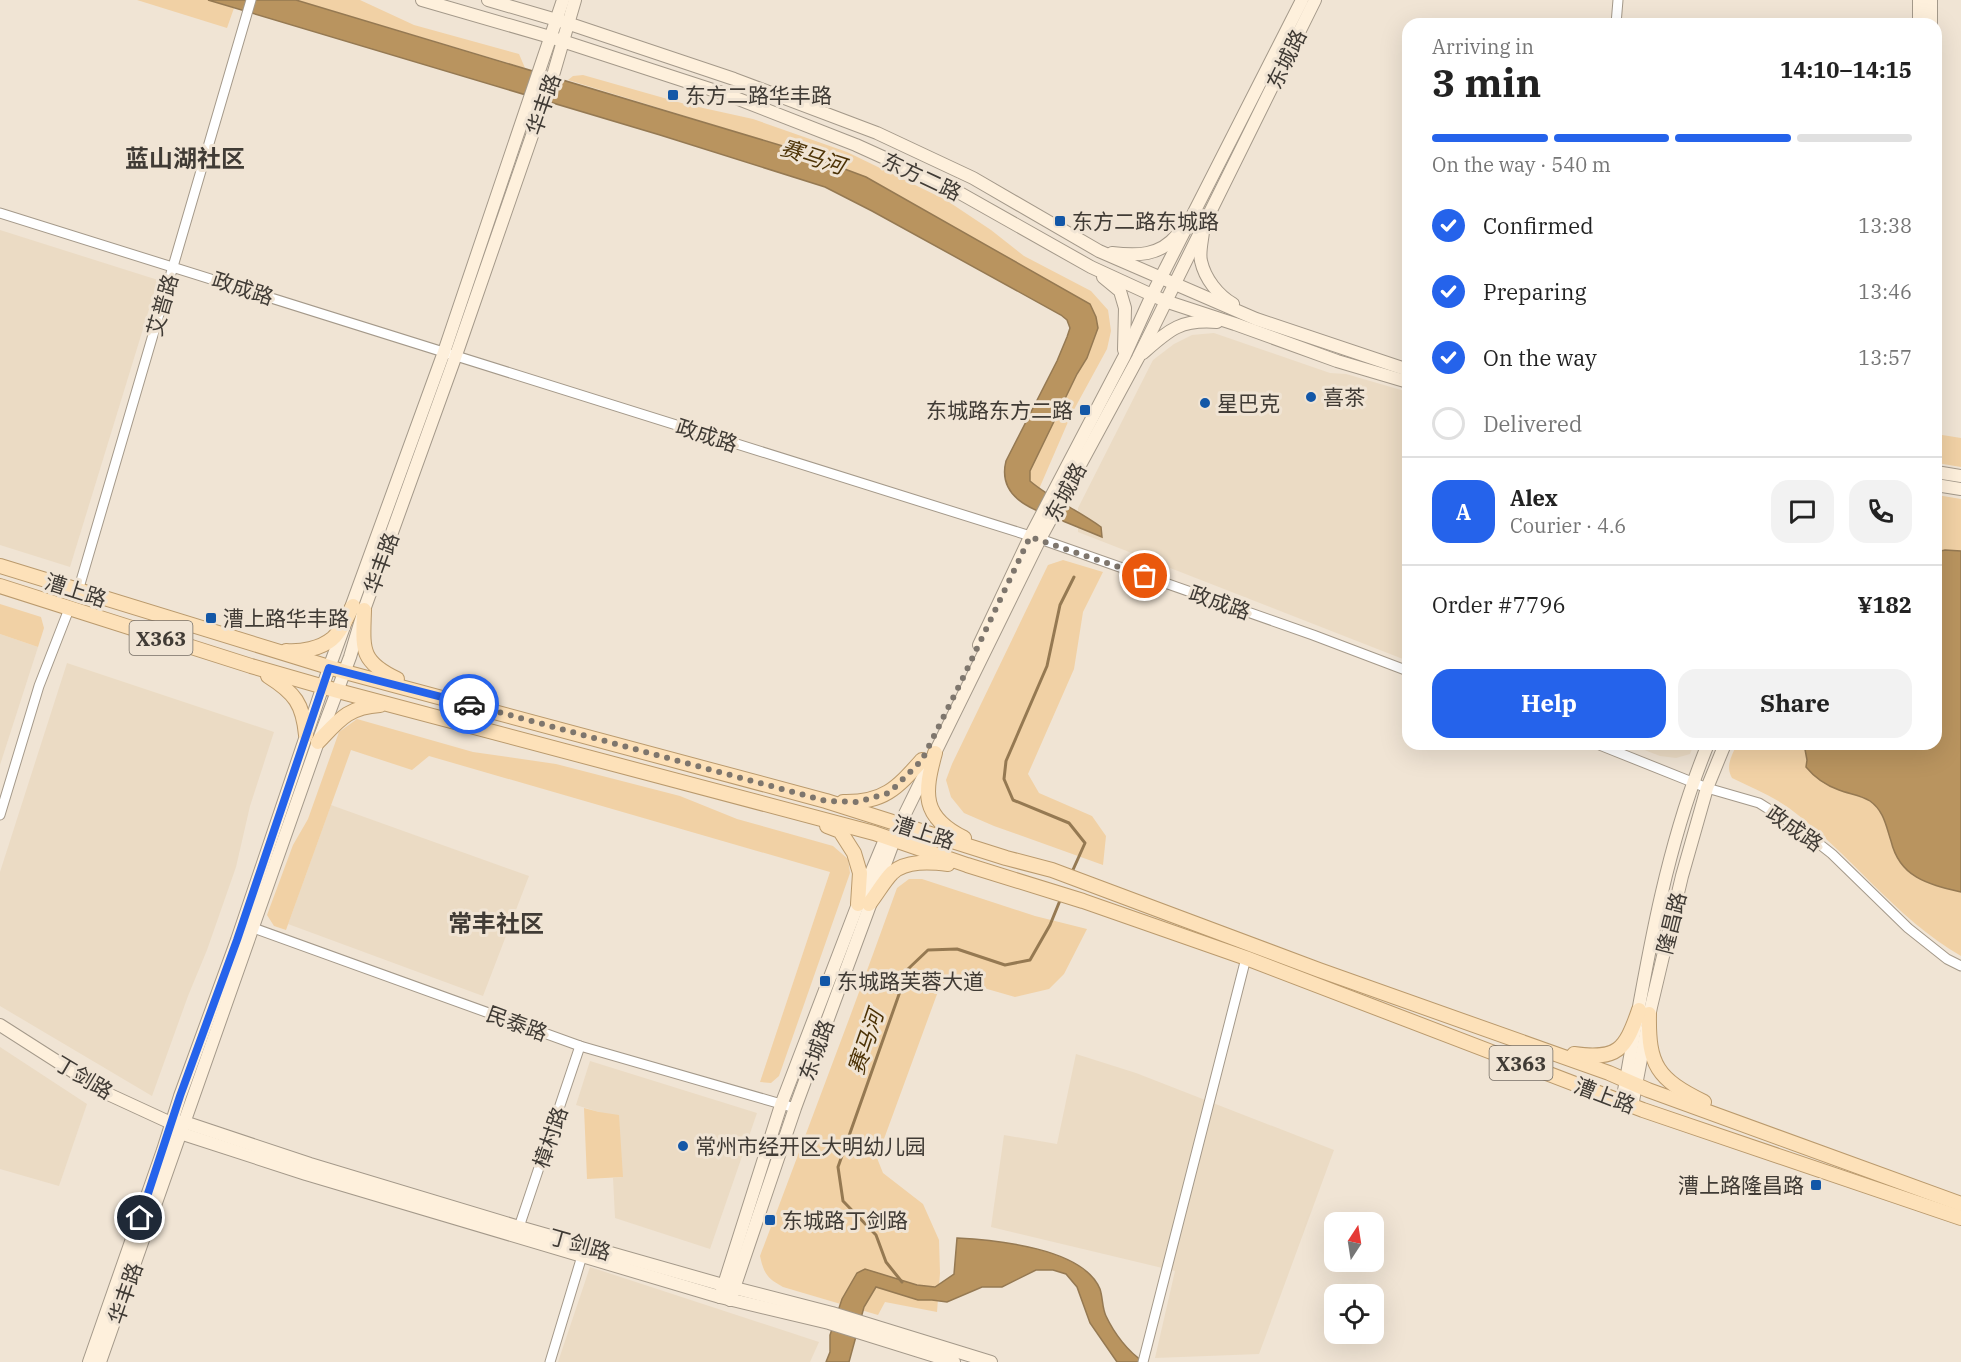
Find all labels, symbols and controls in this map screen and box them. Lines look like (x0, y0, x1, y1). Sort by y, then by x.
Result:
street label: 东城路 (1260, 25, 1312, 93)
text: Arriving in (1432, 33, 1534, 60)
text: 14:10–14:15 (1780, 55, 1912, 84)
text: 3 min (1432, 57, 1541, 108)
street label: 华丰路 (520, 70, 566, 138)
place label: 东方二路华丰路 (685, 81, 832, 109)
marker: 东方二路华丰路 (666, 88, 680, 102)
water label: 赛马河 (777, 132, 853, 181)
district label: 蓝山湖社区 (125, 142, 245, 174)
street label: 东方二路 (878, 146, 966, 206)
text: On the way · 540 m (1432, 151, 1611, 178)
place label: 东方二路东城路 (1072, 207, 1219, 235)
icon: check (1432, 209, 1465, 242)
text: Confirmed (1483, 211, 1594, 240)
text: 13:38 (1858, 212, 1912, 239)
marker: 东方二路东城路 (1053, 214, 1067, 228)
street label: 政成路 (209, 265, 277, 311)
street label: 艾普路 (140, 271, 184, 339)
icon: check (1432, 275, 1465, 308)
text: Preparing (1483, 277, 1587, 306)
text: 13:46 (1858, 278, 1912, 305)
icon: check (1432, 341, 1465, 374)
text: On the way (1483, 343, 1597, 372)
text: 13:57 (1858, 344, 1912, 371)
place label: 喜茶 (1323, 383, 1365, 411)
place label: 星巴克 (1217, 389, 1280, 417)
marker: 喜茶 (1304, 390, 1318, 404)
place label: 东城路东方二路 (926, 396, 1073, 424)
marker: 星巴克 (1198, 396, 1212, 410)
marker: 东城路东方二路 (1078, 403, 1092, 417)
text: Delivered (1483, 409, 1582, 438)
street label: 政成路 (673, 412, 741, 458)
street label: 东城路 (1038, 458, 1092, 526)
button: chat (1771, 480, 1834, 543)
button: phone (1849, 480, 1912, 543)
text: Alex (1510, 483, 1558, 512)
text: A (1456, 497, 1471, 526)
text: Courier · 4.6 (1510, 512, 1626, 539)
street label: 华丰路 (357, 529, 405, 597)
pin (1119, 550, 1170, 601)
icon: bag (1128, 559, 1161, 592)
street label: 漕上路 (42, 567, 110, 613)
street label: 政成路 (1186, 579, 1254, 625)
text: Order #7796 (1432, 590, 1566, 619)
text: ¥182 (1857, 590, 1912, 619)
place label: 漕上路华丰路 (223, 604, 349, 632)
marker: 漕上路华丰路 (204, 611, 218, 625)
road number: X363 (130, 621, 192, 655)
button: Help (1432, 669, 1666, 738)
button: Share (1678, 669, 1912, 738)
courier (439, 674, 499, 734)
icon: car (453, 688, 486, 721)
street label: 政成路 (1761, 798, 1829, 858)
street label: 漕上路 (890, 809, 958, 855)
street label: 隆昌路 (1650, 889, 1692, 957)
district label: 常丰社区 (448, 907, 544, 939)
place label: 东城路芙蓉大道 (837, 967, 984, 995)
marker: 东城路芙蓉大道 (818, 974, 832, 988)
street label: 民泰路 (483, 999, 551, 1047)
water label: 赛马河 (841, 1002, 891, 1078)
street label: 东城路 (792, 1016, 840, 1084)
road number: X363 (1490, 1046, 1552, 1080)
street label: 丁剑路 (50, 1049, 118, 1105)
street label: 漕上路 (1571, 1071, 1639, 1119)
street label: 樟村路 (527, 1103, 573, 1171)
place label: 常州市经开区大明幼儿园 (695, 1132, 926, 1160)
marker: 常州市经开区大明幼儿园 (676, 1139, 690, 1153)
place label: 漕上路隆昌路 (1678, 1171, 1804, 1199)
marker: 漕上路隆昌路 (1809, 1178, 1823, 1192)
pin (114, 1192, 165, 1243)
icon: home (123, 1201, 156, 1234)
place label: 东城路丁剑路 (782, 1206, 908, 1234)
north arrow (1324, 1212, 1384, 1272)
map controls (1324, 1212, 1384, 1344)
marker: 东城路丁剑路 (763, 1213, 777, 1227)
street label: 丁剑路 (546, 1222, 614, 1266)
street label: 华丰路 (102, 1259, 148, 1327)
button: locate (1324, 1284, 1384, 1344)

